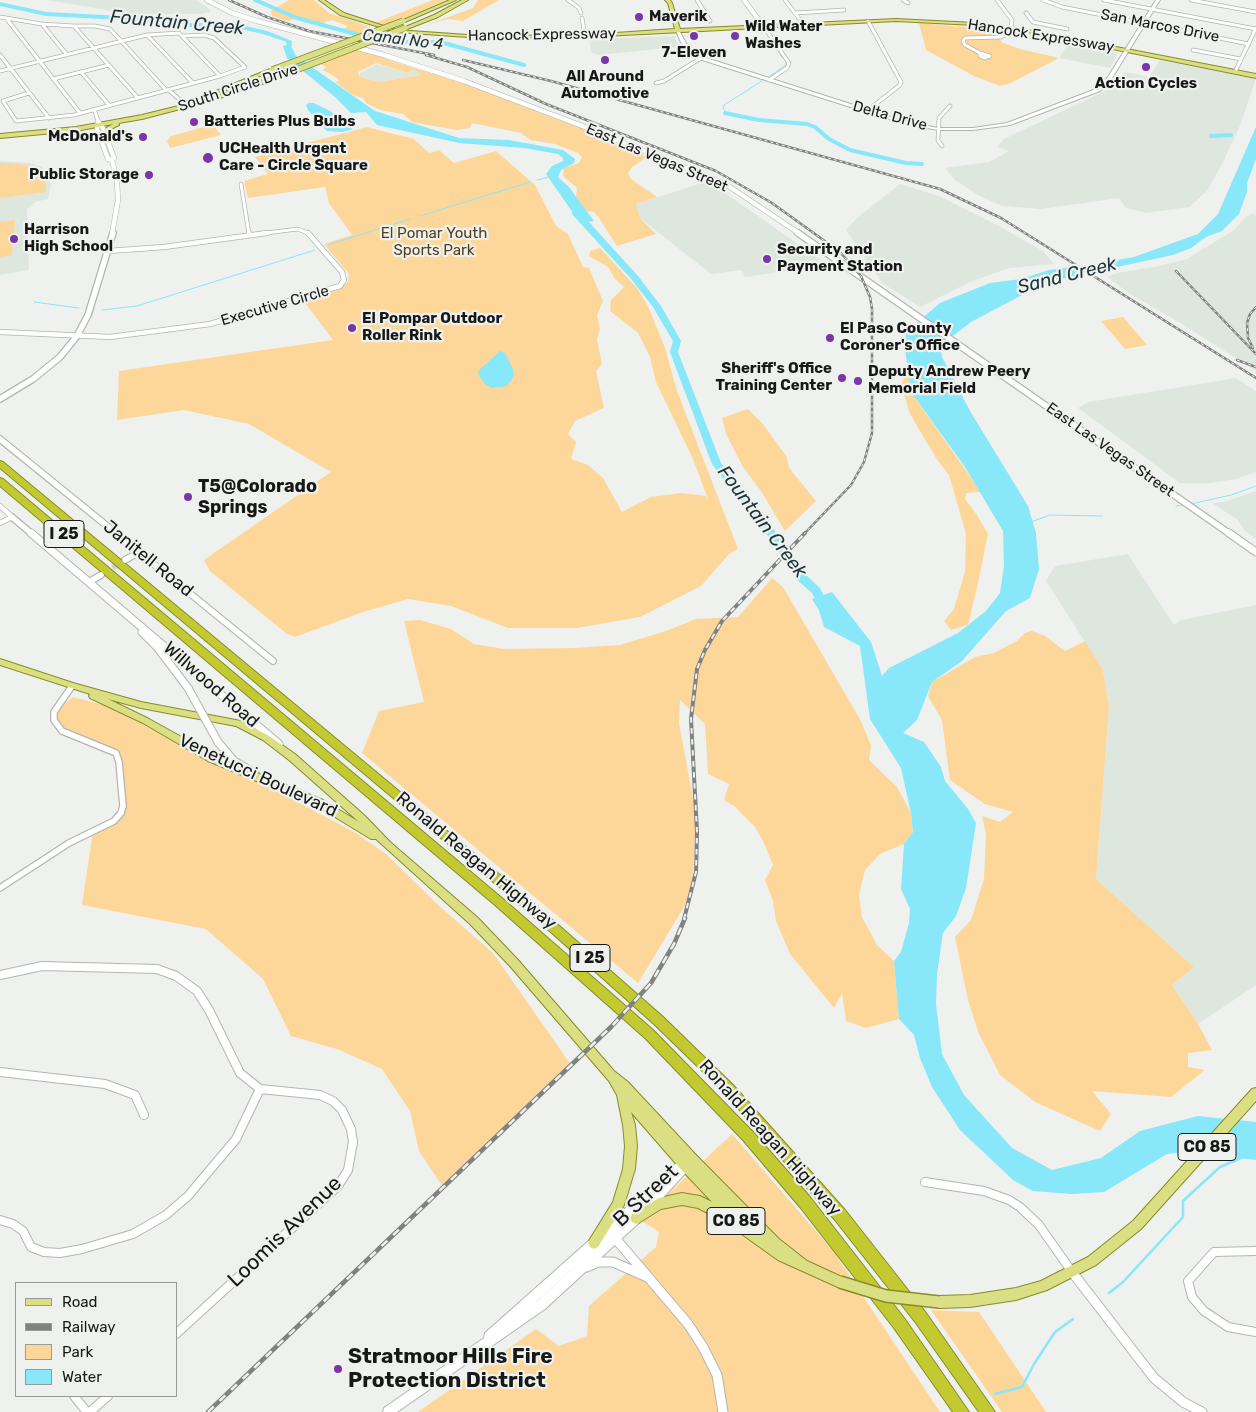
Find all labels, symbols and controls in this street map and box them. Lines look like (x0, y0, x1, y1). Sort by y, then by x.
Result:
water label: Fountain Creek (109, 6, 245, 40)
street label: San Marcos Drive (1099, 6, 1221, 46)
place label: Maverik (649, 8, 707, 26)
marker: Maverik (633, 11, 645, 23)
street label: Hancock Expressway (966, 16, 1116, 56)
place label: Wild Water Washes (745, 18, 822, 53)
street label: Hancock Expressway (468, 25, 616, 45)
water label: Canal No 4 (362, 26, 444, 54)
marker: 7-Eleven (688, 30, 700, 42)
marker: Wild Water Washes (729, 30, 741, 42)
place label: 7-Eleven (662, 44, 726, 62)
marker: All Around Automotive (599, 54, 611, 66)
street label: South Circle Drive (176, 60, 300, 116)
marker: Action Cycles (1140, 61, 1152, 73)
place label: All Around Automotive (561, 68, 649, 103)
place label: Action Cycles (1095, 75, 1197, 93)
street label: Delta Drive (851, 97, 929, 135)
place label: Batteries Plus Bulbs (204, 113, 356, 131)
marker: Batteries Plus Bulbs (188, 116, 200, 128)
street label: East Las Vegas Street (584, 120, 730, 196)
place label: McDonald's (48, 128, 133, 146)
marker: McDonald's (137, 131, 149, 143)
place label: UCHealth Urgent Care - Circle Square (219, 140, 368, 175)
marker: UCHealth Urgent Care - Circle Square (201, 151, 215, 165)
place label: Public Storage (29, 166, 139, 184)
marker: Public Storage (143, 169, 155, 181)
place label: Harrison High School (24, 221, 113, 256)
park label: El Pomar Youth Sports Park (381, 225, 487, 260)
marker: Harrison High School (8, 233, 20, 245)
place label: Security and Payment Station (777, 241, 903, 276)
marker: Security and Payment Station (761, 253, 773, 265)
water label: Sand Creek (1015, 253, 1119, 299)
street label: Executive Circle (219, 282, 331, 330)
place label: El Pompar Outdoor Roller Rink (362, 310, 502, 345)
place label: El Paso County Coroner's Office (840, 320, 960, 355)
marker: El Pompar Outdoor Roller Rink (346, 322, 358, 334)
marker: El Paso County Coroner's Office (824, 332, 836, 344)
place label: Sheriff's Office Training Center (715, 360, 832, 395)
place label: Deputy Andrew Peery Memorial Field (868, 363, 1031, 398)
marker: Sheriff's Office Training Center (836, 372, 848, 384)
marker: Deputy Andrew Peery Memorial Field (852, 375, 864, 387)
street label: East Las Vegas Street (1043, 399, 1177, 501)
water label: Fountain Creek (712, 461, 812, 583)
place label: T5@Colorado Springs (198, 476, 317, 518)
marker: T5@Colorado Springs (182, 491, 194, 503)
street label: Janitell Road (99, 516, 197, 602)
road number: I 25 (44, 520, 84, 548)
street label: Willwood Road (159, 637, 263, 733)
street label: Venetucci Boulevard (175, 730, 341, 822)
street label: Ronald Reagan Highway (391, 788, 561, 934)
road number: I 25 (570, 944, 610, 971)
street label: Ronald Reagan Highway (694, 1055, 846, 1221)
road number: CO 85 (1178, 1134, 1236, 1160)
street label: B Street (608, 1160, 684, 1232)
street label: Loomis Avenue (223, 1171, 347, 1293)
road number: CO 85 (707, 1208, 765, 1234)
legend (15, 1282, 178, 1397)
text: Road (62, 1293, 98, 1311)
text: Railway (62, 1318, 116, 1336)
text: Park (62, 1343, 93, 1361)
place label: Stratmoor Hills Fire Protection District (348, 1344, 553, 1394)
marker: Stratmoor Hills Fire Protection District (332, 1363, 344, 1375)
text: Water (62, 1368, 102, 1386)

